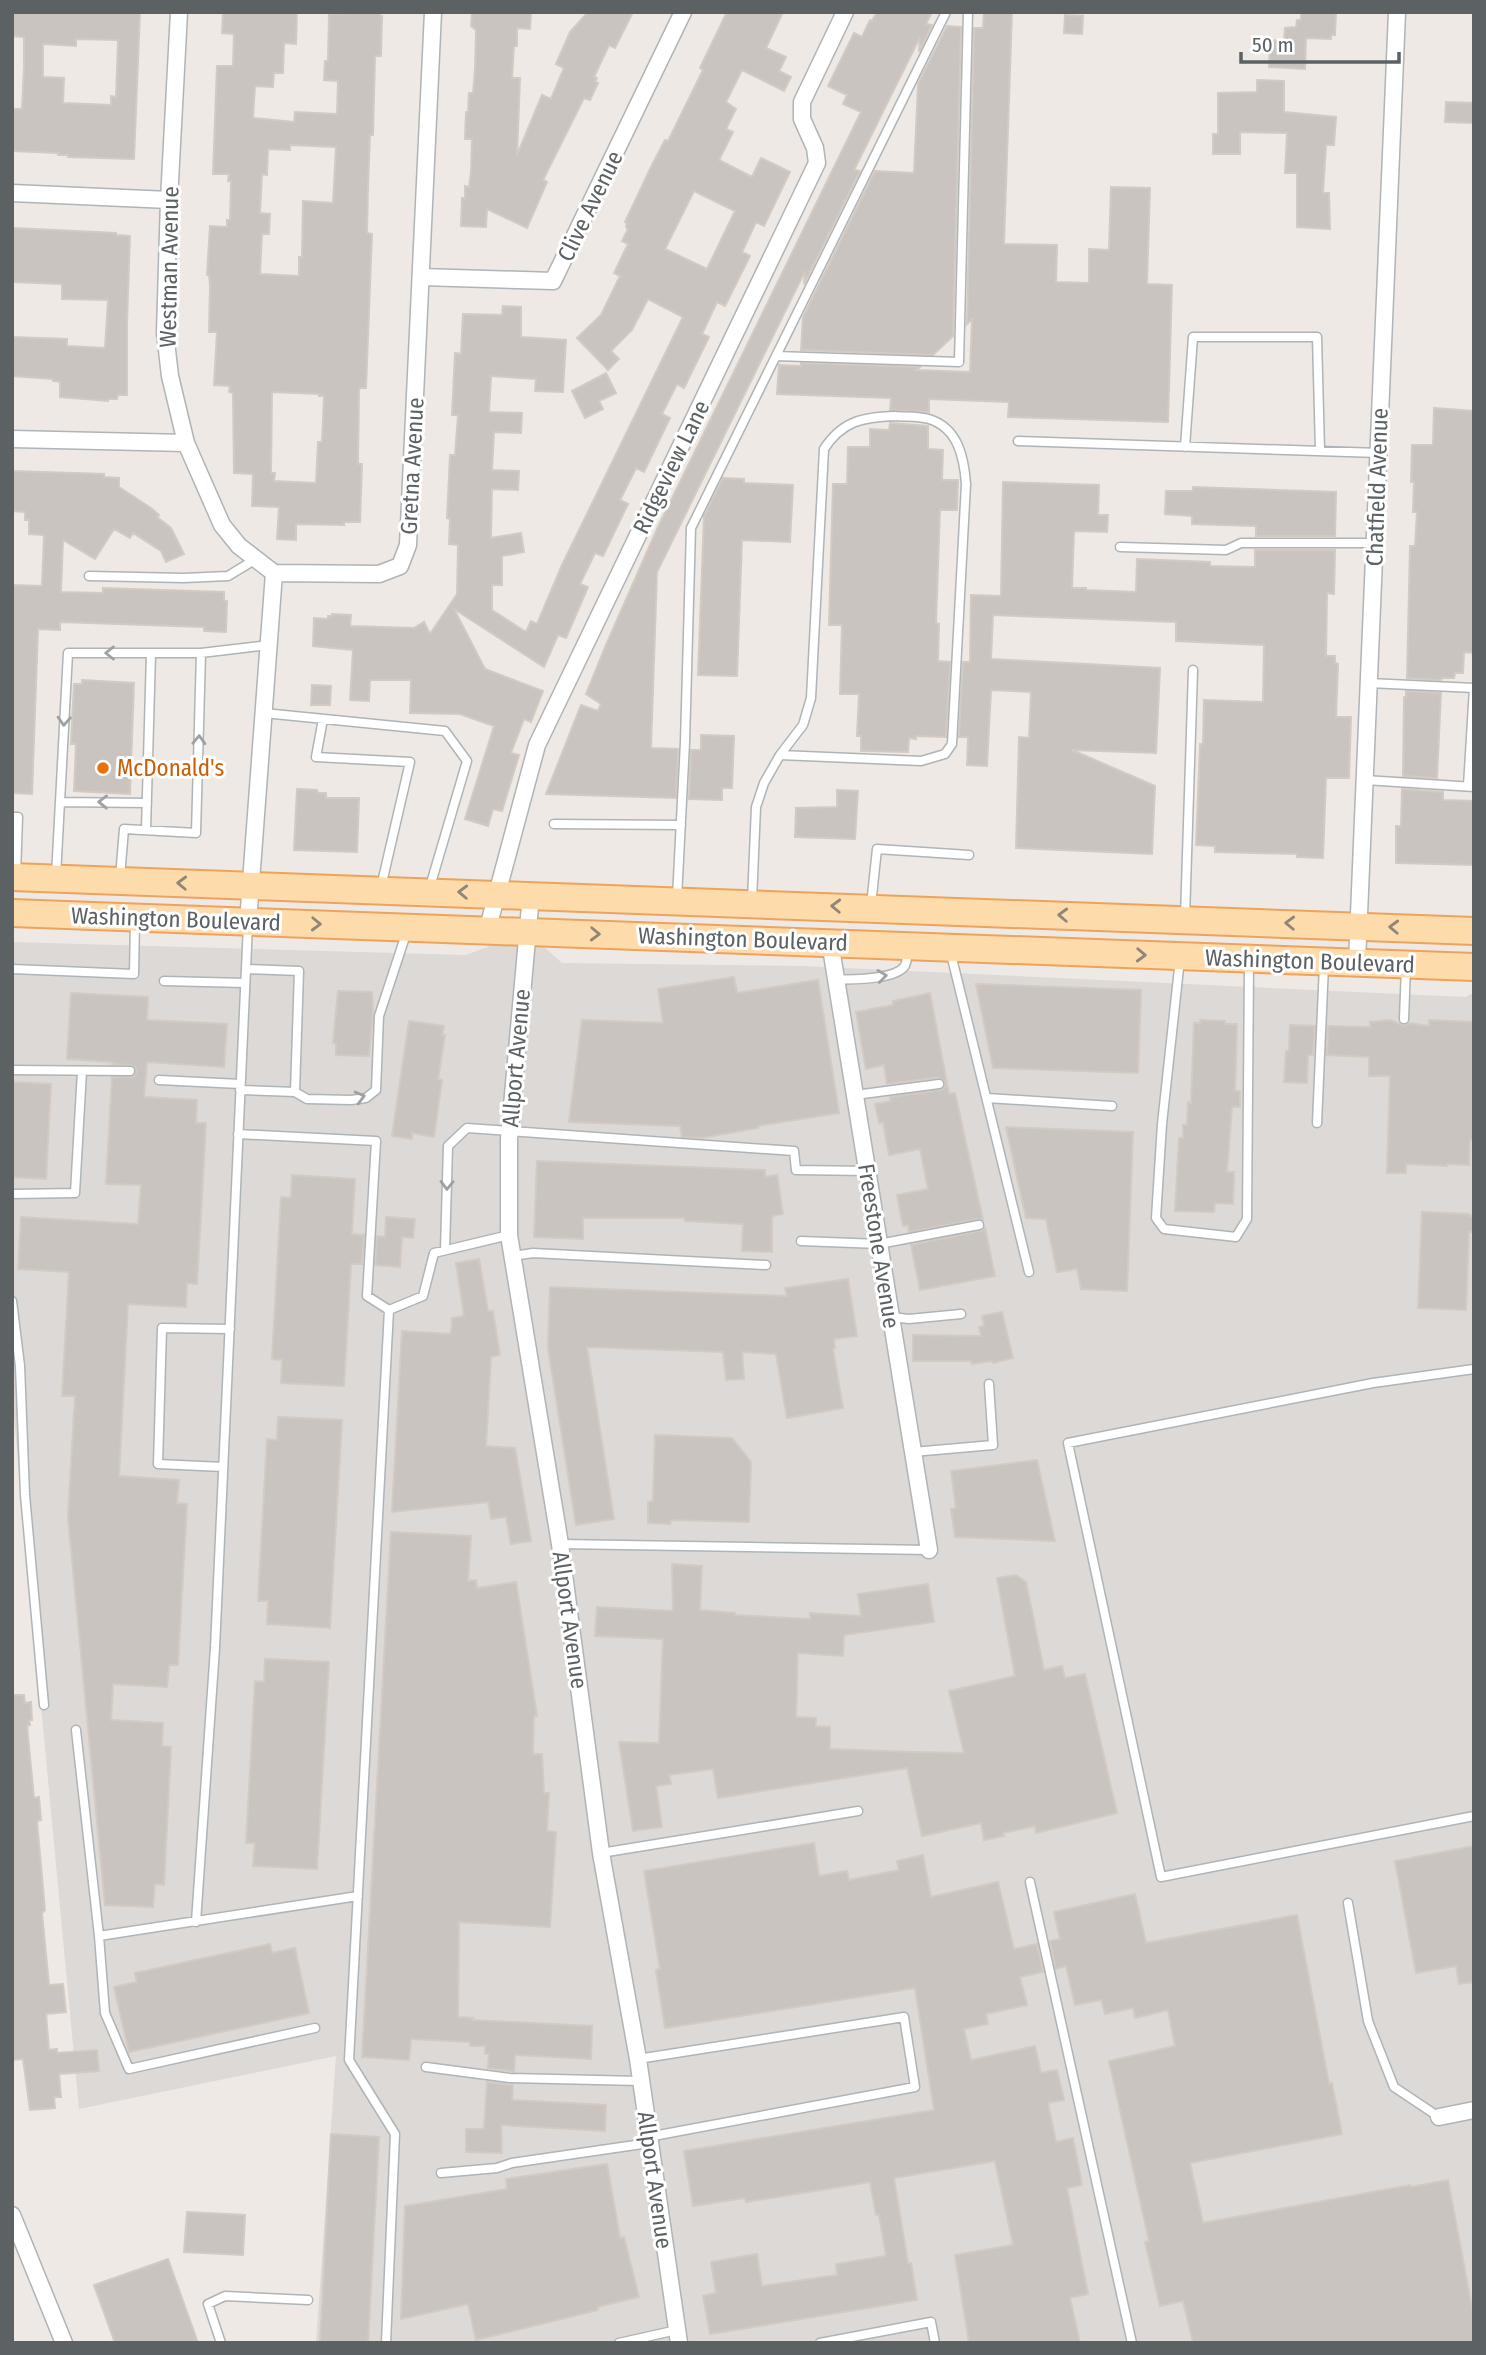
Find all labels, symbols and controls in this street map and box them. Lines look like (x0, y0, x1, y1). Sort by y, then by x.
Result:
scale bar (1241, 21, 1398, 65)
text: 50 m (1252, 32, 1294, 58)
street label: Clive Avenue (551, 146, 629, 266)
street label: Westman Avenue (154, 186, 184, 348)
street label: Ridgeview Lane (627, 396, 715, 538)
street label: Gretna Avenue (394, 397, 430, 535)
street label: Chatfield Avenue (1360, 407, 1394, 567)
one-way arrow (104, 645, 115, 661)
one-way arrow (57, 716, 72, 727)
one-way arrow (191, 734, 206, 745)
place label: McDonald's (117, 754, 225, 782)
marker: McDonald's (95, 760, 111, 776)
one-way arrow (98, 794, 108, 810)
one-way arrow (177, 875, 188, 890)
one-way arrow (457, 885, 468, 900)
one-way arrow (830, 899, 841, 914)
street label: Washington Boulevard (71, 901, 281, 937)
one-way arrow (1057, 907, 1068, 923)
one-way arrow (1285, 916, 1296, 931)
one-way arrow (311, 917, 322, 932)
one-way arrow (1388, 920, 1399, 935)
street label: Washington Boulevard (638, 921, 848, 957)
one-way arrow (590, 927, 601, 942)
street label: Washington Boulevard (1205, 943, 1415, 979)
one-way arrow (1135, 947, 1146, 962)
one-way arrow (876, 968, 888, 983)
street label: Allport Avenue (496, 988, 536, 1128)
one-way arrow (354, 1091, 366, 1105)
street label: Freestone Avenue (852, 1162, 906, 1330)
one-way arrow (439, 1179, 454, 1190)
street label: Allport Avenue (546, 1549, 594, 1691)
street label: Allport Avenue (631, 2109, 679, 2251)

